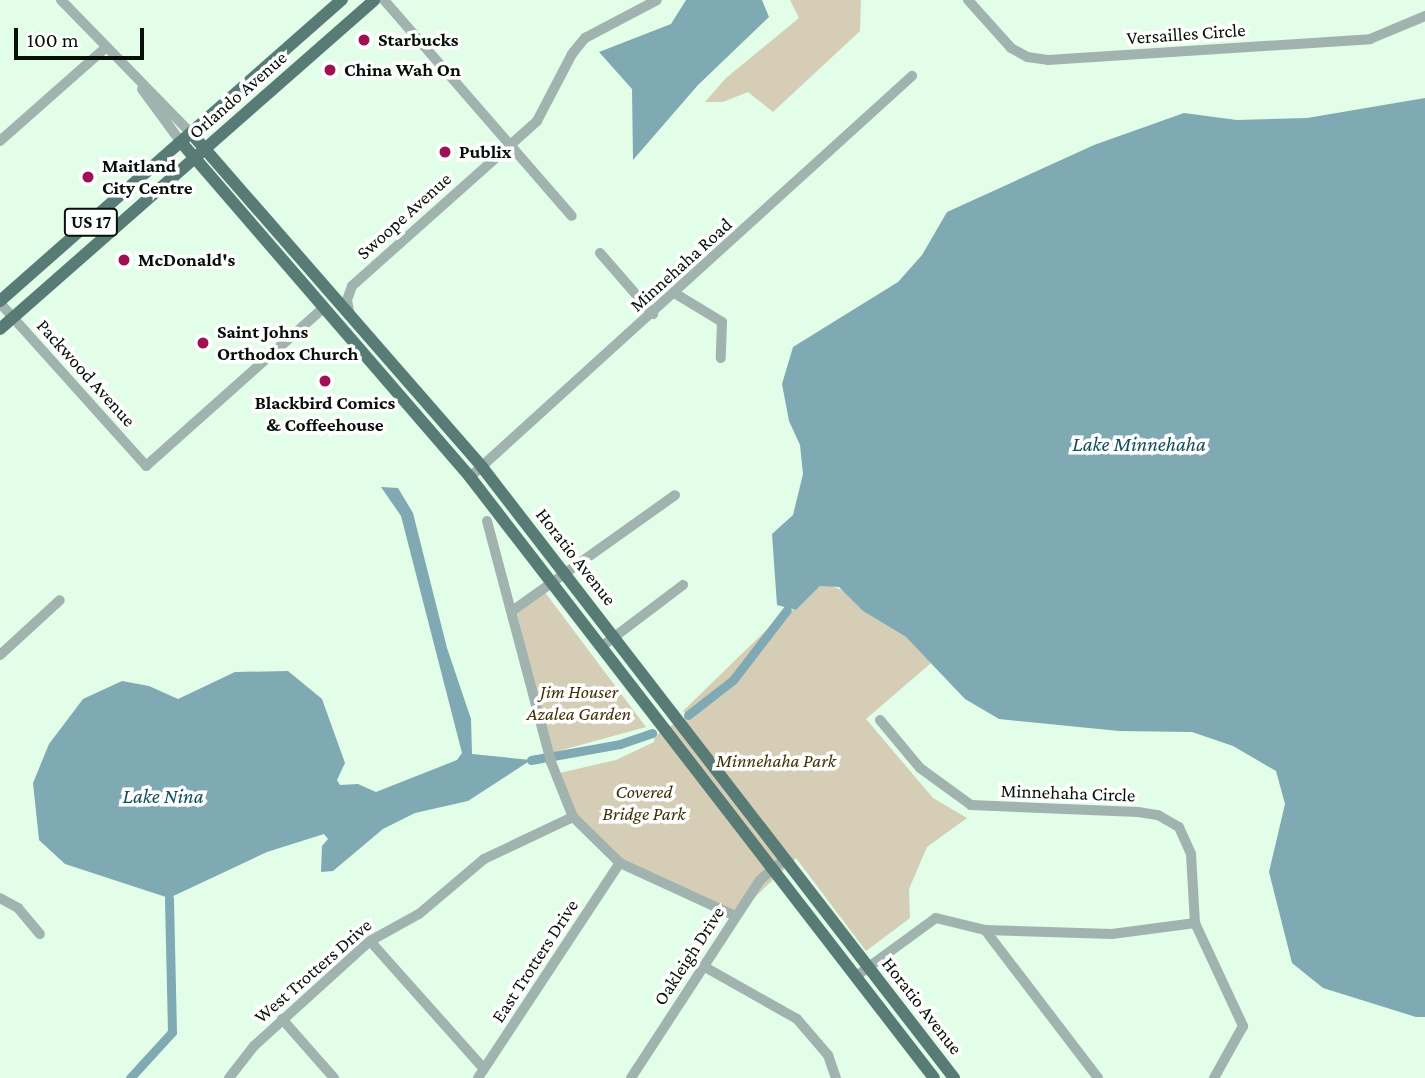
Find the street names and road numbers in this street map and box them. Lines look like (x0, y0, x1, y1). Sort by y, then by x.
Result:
street label: Versailles Circle (1126, 18, 1246, 50)
street label: Orlando Avenue (184, 46, 292, 144)
street label: Swoope Avenue (352, 168, 456, 264)
road number: US 17 (63, 208, 119, 236)
street label: Minnehaha Road (625, 213, 737, 317)
street label: Packwood Avenue (32, 315, 140, 431)
street label: Horatio Avenue (531, 504, 621, 610)
street label: Minnehaha Circle (1000, 779, 1136, 807)
street label: East Trotters Drive (487, 895, 583, 1027)
street label: Oakleigh Drive (649, 902, 729, 1010)
street label: West Trotters Drive (250, 914, 376, 1028)
street label: Horatio Avenue (877, 953, 967, 1059)

